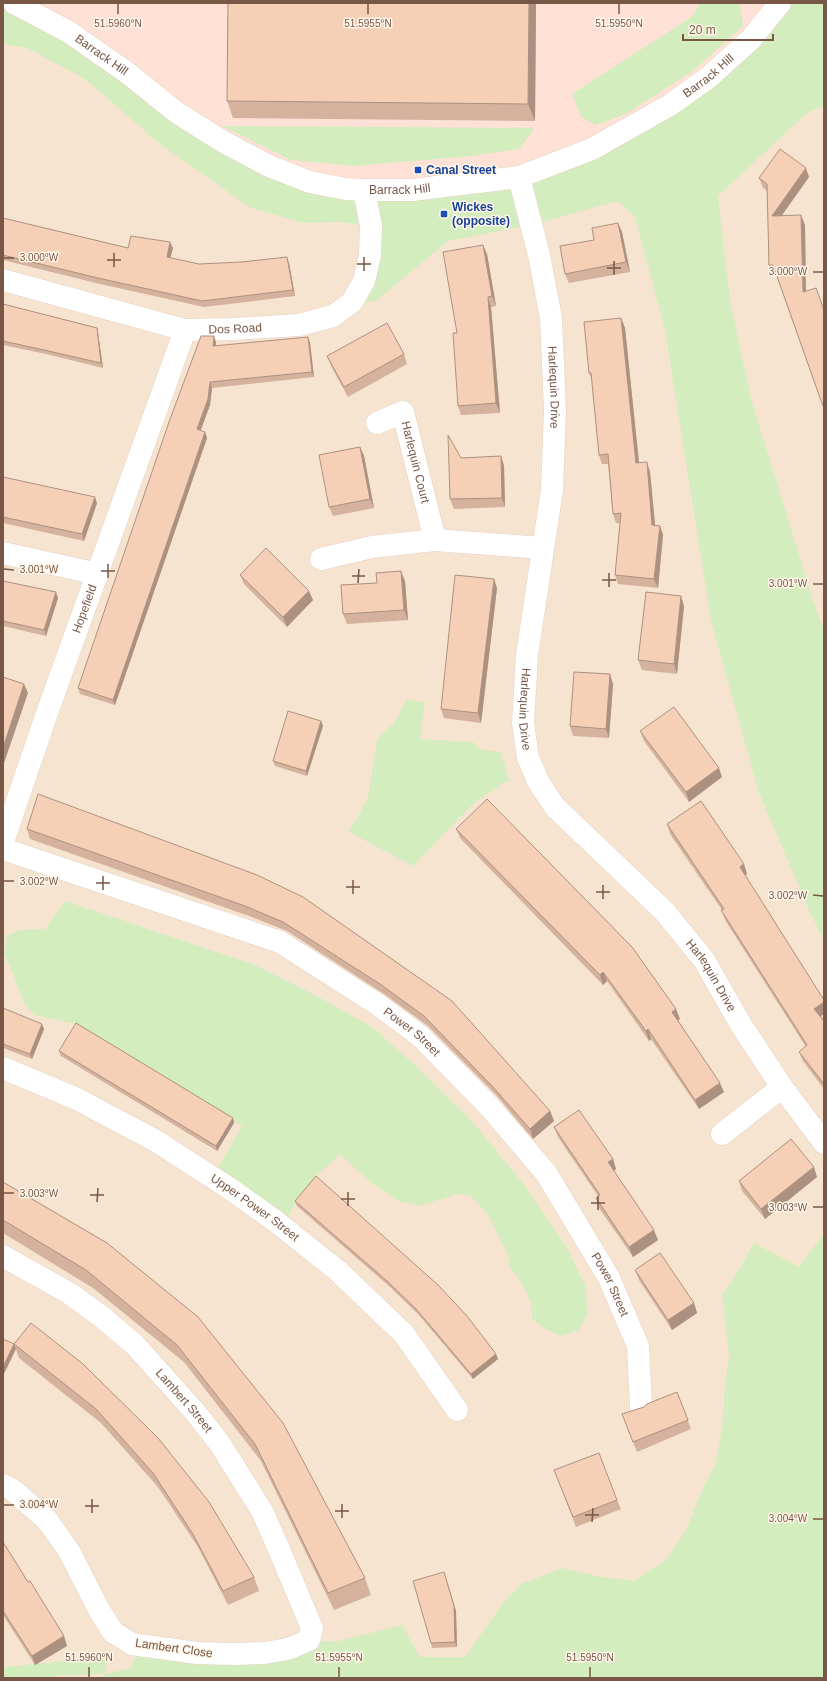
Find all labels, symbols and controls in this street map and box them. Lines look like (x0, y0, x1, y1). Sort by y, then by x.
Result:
scale bar (683, 16, 773, 42)
text: 51.5960°N (94, 18, 142, 29)
text: 51.5955°N (344, 18, 392, 29)
text: 51.5950°N (595, 18, 643, 29)
text: 20 m (689, 23, 716, 37)
street label: Barrack Hill (72, 31, 131, 78)
street label: Barrack Hill (680, 51, 737, 100)
place label: Canal Street (426, 163, 496, 177)
marker: Canal Street (413, 165, 423, 175)
street label: Barrack Hill (369, 181, 431, 197)
place label: Wickes (opposite) (452, 200, 510, 228)
marker: Wickes (opposite) (439, 209, 449, 219)
text: 3.000°W (20, 252, 59, 263)
text: 3.000°W (769, 266, 808, 277)
street label: Dos Road (208, 320, 262, 337)
street label: Harlequin Drive (545, 346, 562, 429)
street label: Harlequin Court (399, 420, 433, 505)
text: 3.001°W (20, 564, 59, 575)
text: 3.001°W (769, 578, 808, 589)
street label: Hopefield (69, 583, 100, 635)
street label: Harlequin Drive (516, 667, 534, 752)
text: 3.002°W (20, 876, 59, 887)
text: 3.002°W (769, 890, 808, 901)
street label: Harlequin Drive (683, 936, 739, 1014)
street label: Power Street (381, 1004, 444, 1060)
street label: Upper Power Street (208, 1171, 302, 1245)
text: 3.003°W (20, 1188, 59, 1199)
text: 3.003°W (769, 1202, 808, 1213)
street label: Power Street (588, 1250, 632, 1319)
street label: Lambert Street (153, 1366, 216, 1436)
text: 3.004°W (20, 1499, 59, 1510)
text: 3.004°W (769, 1513, 808, 1524)
street label: Lambert Close (134, 1636, 214, 1660)
text: 51.5960°N (65, 1652, 113, 1663)
text: 51.5955°N (315, 1652, 363, 1663)
text: 51.5950°N (566, 1652, 614, 1663)

